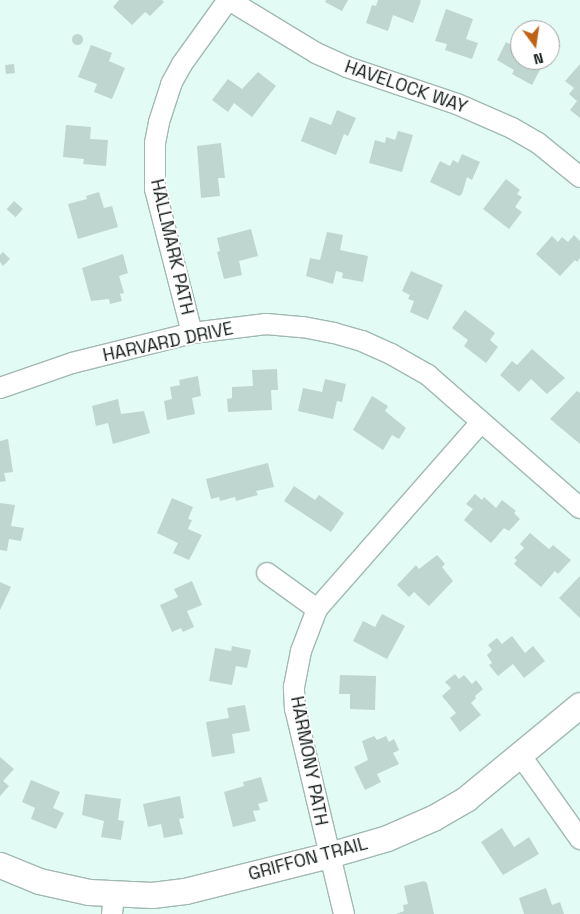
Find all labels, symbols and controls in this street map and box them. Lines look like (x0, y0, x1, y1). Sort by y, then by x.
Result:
north arrow (510, 20, 560, 70)
text: N (532, 49, 545, 68)
street label: HAVELOCK WAY (342, 56, 470, 118)
street label: HALLMARK PATH (146, 177, 198, 317)
street label: HARVARD DRIVE (101, 318, 235, 366)
street label: HARMONY PATH (286, 694, 332, 828)
street label: GRIFFON TRAIL (246, 833, 370, 885)

